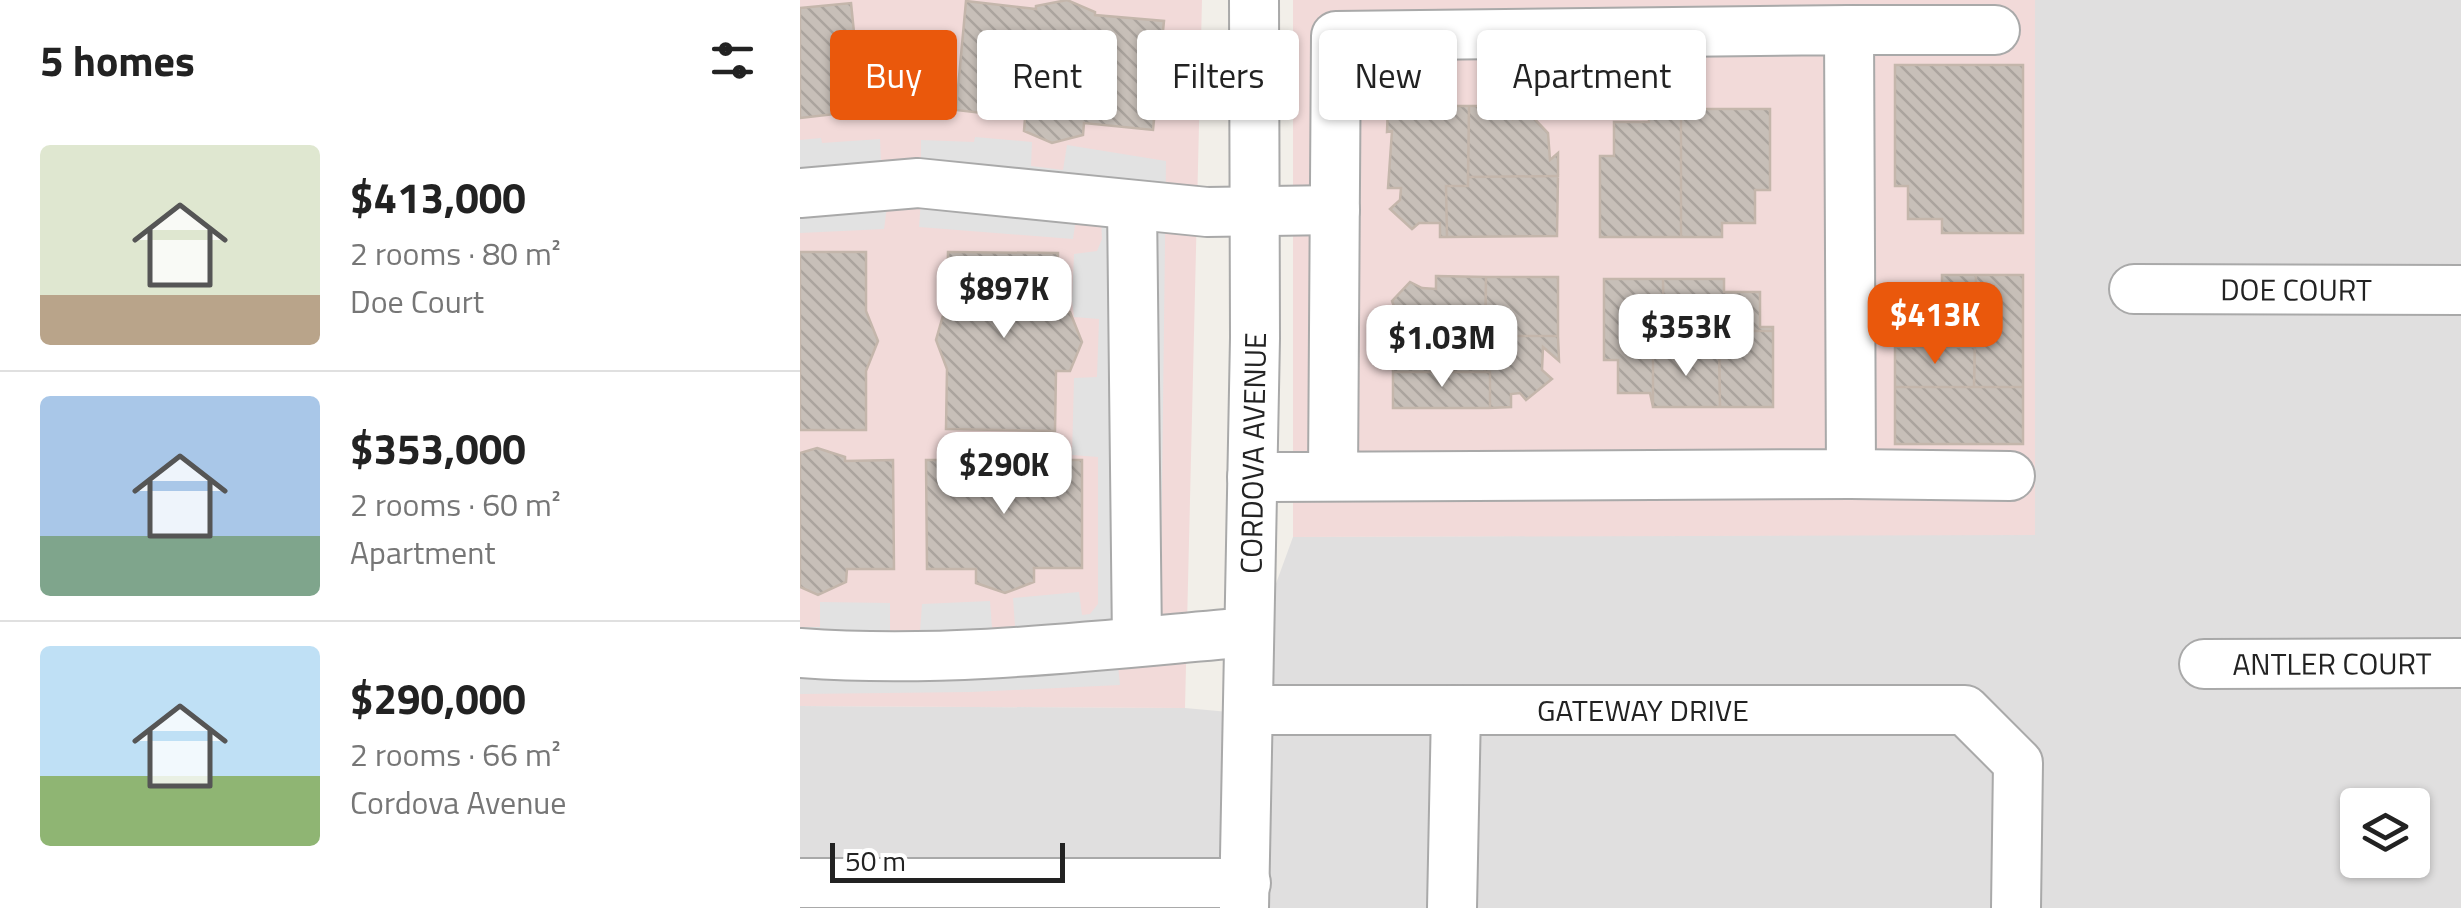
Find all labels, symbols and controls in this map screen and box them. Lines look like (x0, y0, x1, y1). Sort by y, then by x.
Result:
text: 5 homes (40, 28, 195, 92)
chip: Buy (830, 30, 957, 120)
chip: Rent (977, 30, 1117, 120)
chip: Filters (1137, 30, 1299, 120)
chip: New (1319, 30, 1457, 120)
chip: Apartment (1477, 30, 1706, 120)
icon: filters (705, 33, 760, 88)
text: $413,000 (350, 165, 526, 229)
icon: home (120, 185, 240, 305)
text: 2 rooms · 80 m² (350, 229, 561, 277)
pin: $897K (934, 256, 1074, 341)
text: $897K (959, 264, 1049, 312)
street label: DOE COURT (2220, 266, 2372, 313)
text: Doe Court (350, 277, 484, 325)
pin: $413K (1865, 282, 2005, 367)
text: $413K (1890, 290, 1980, 338)
pin: $353K (1616, 294, 1756, 379)
text: $353K (1641, 302, 1731, 350)
pin: $1.03M (1361, 305, 1523, 390)
text: $1.03M (1388, 313, 1496, 361)
street label: CORDOVA AVENUE (1227, 332, 1278, 574)
text: $353,000 (350, 416, 526, 480)
pin: $290K (934, 432, 1074, 517)
icon: home (120, 436, 240, 556)
text: $290K (959, 440, 1049, 488)
text: 2 rooms · 60 m² (350, 480, 561, 528)
text: Apartment (350, 528, 496, 576)
street label: ANTLER COURT (2232, 640, 2432, 687)
text: $290,000 (350, 666, 526, 730)
icon: home (120, 686, 240, 806)
street label: GATEWAY DRIVE (1537, 687, 1749, 733)
text: 2 rooms · 66 m² (350, 730, 561, 778)
text: Cordova Avenue (350, 778, 566, 826)
map controls (2340, 788, 2430, 878)
button: layers (2340, 788, 2430, 878)
scale bar (830, 838, 1065, 882)
text: 50 m (845, 839, 906, 882)

